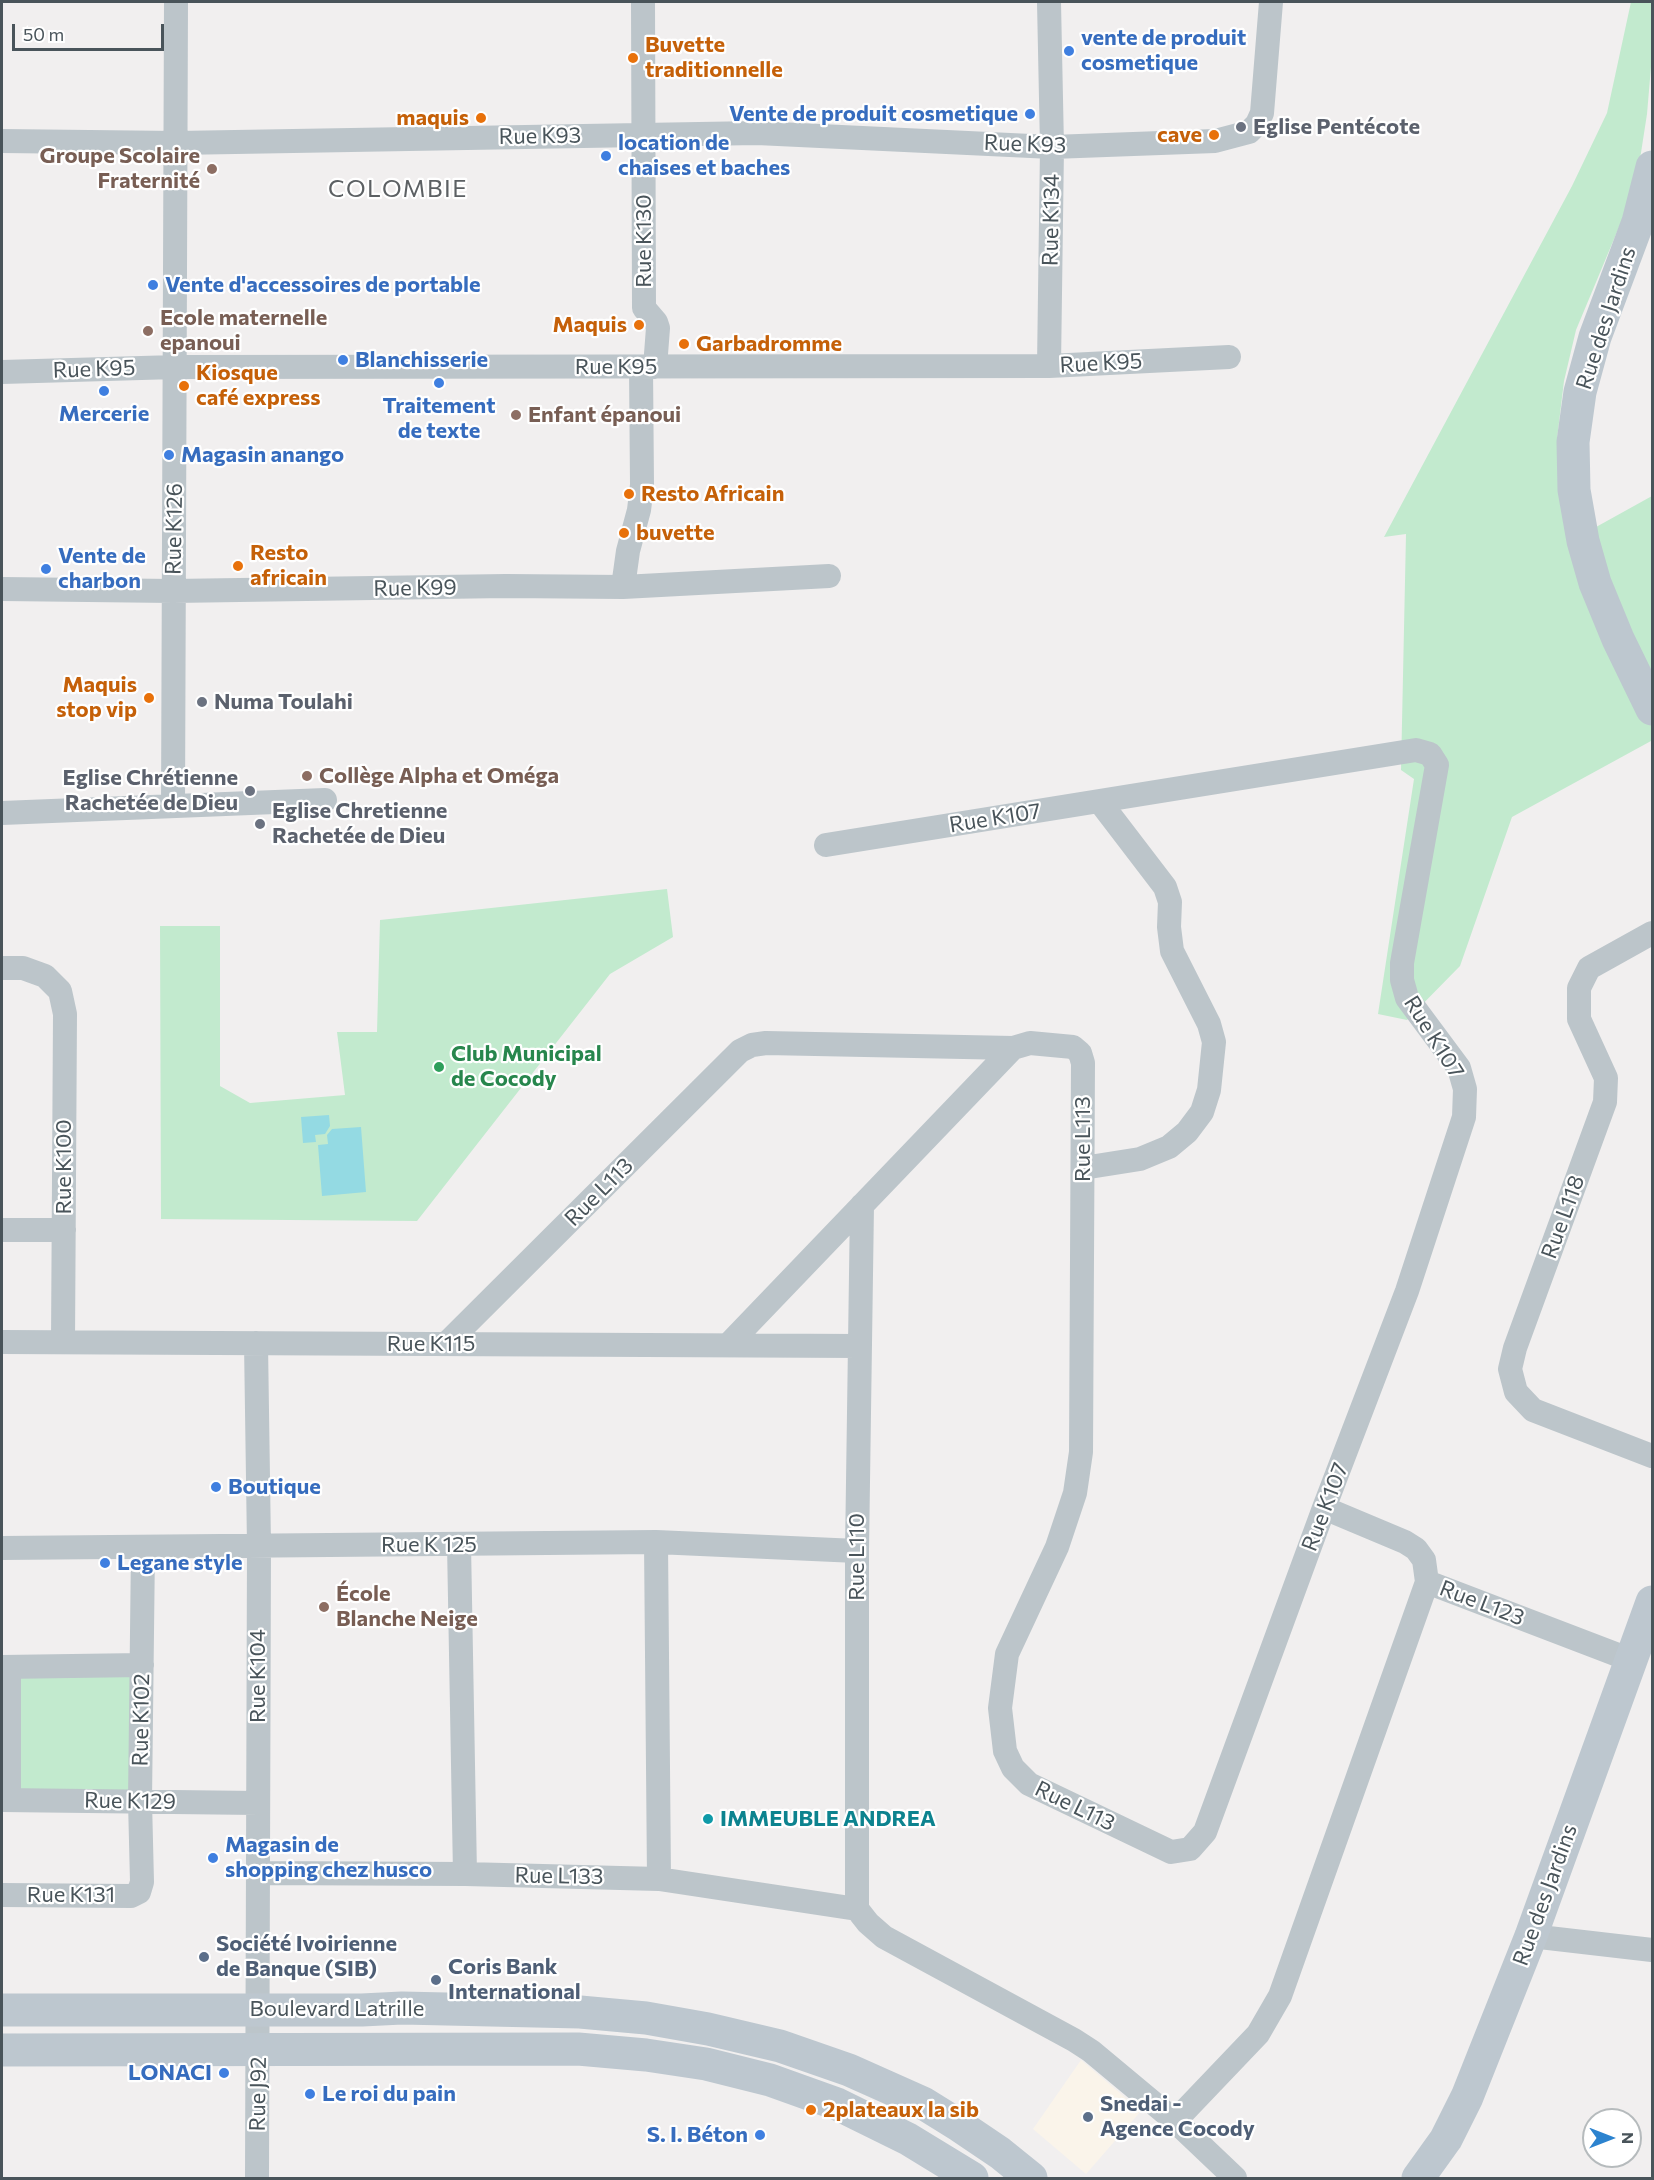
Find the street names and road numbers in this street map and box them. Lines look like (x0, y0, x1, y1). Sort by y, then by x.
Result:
street label: Rue K93 (498, 122, 582, 150)
street label: Rue K93 (983, 129, 1067, 159)
street label: Rue K134 (1037, 174, 1065, 266)
street label: Rue K130 (631, 194, 657, 288)
street label: Rue des Jardins (1570, 243, 1642, 393)
street label: Rue K95 (1059, 348, 1143, 378)
street label: Rue K95 (52, 354, 136, 384)
street label: Rue K95 (575, 354, 657, 380)
street label: Rue K126 (160, 483, 188, 575)
street label: Rue K99 (373, 574, 457, 602)
street label: Rue K107 (947, 798, 1043, 838)
street label: Rue K107 (1398, 991, 1470, 1083)
street label: Rue L113 (1070, 1096, 1096, 1182)
street label: Rue K100 (51, 1119, 77, 1215)
street label: Rue L113 (559, 1152, 639, 1232)
street label: Rue L118 (1536, 1172, 1590, 1262)
street label: Rue K115 (387, 1331, 475, 1357)
street label: Rue K107 (1296, 1459, 1354, 1555)
street label: Rue L110 (844, 1513, 870, 1601)
street label: Rue K 125 (381, 1532, 477, 1558)
street label: Rue L123 (1436, 1575, 1528, 1631)
street label: Rue K104 (245, 1629, 271, 1723)
street label: Rue K102 (127, 1673, 155, 1767)
street label: Rue L113 (1031, 1775, 1119, 1837)
street label: Rue K129 (84, 1787, 176, 1815)
street label: Rue des Jardins (1507, 1821, 1583, 1969)
street label: Rue L133 (514, 1862, 604, 1890)
street label: Rue K131 (27, 1882, 115, 1908)
street label: Boulevard Latrille (250, 1996, 424, 2022)
street label: Rue J92 (244, 2056, 272, 2132)

